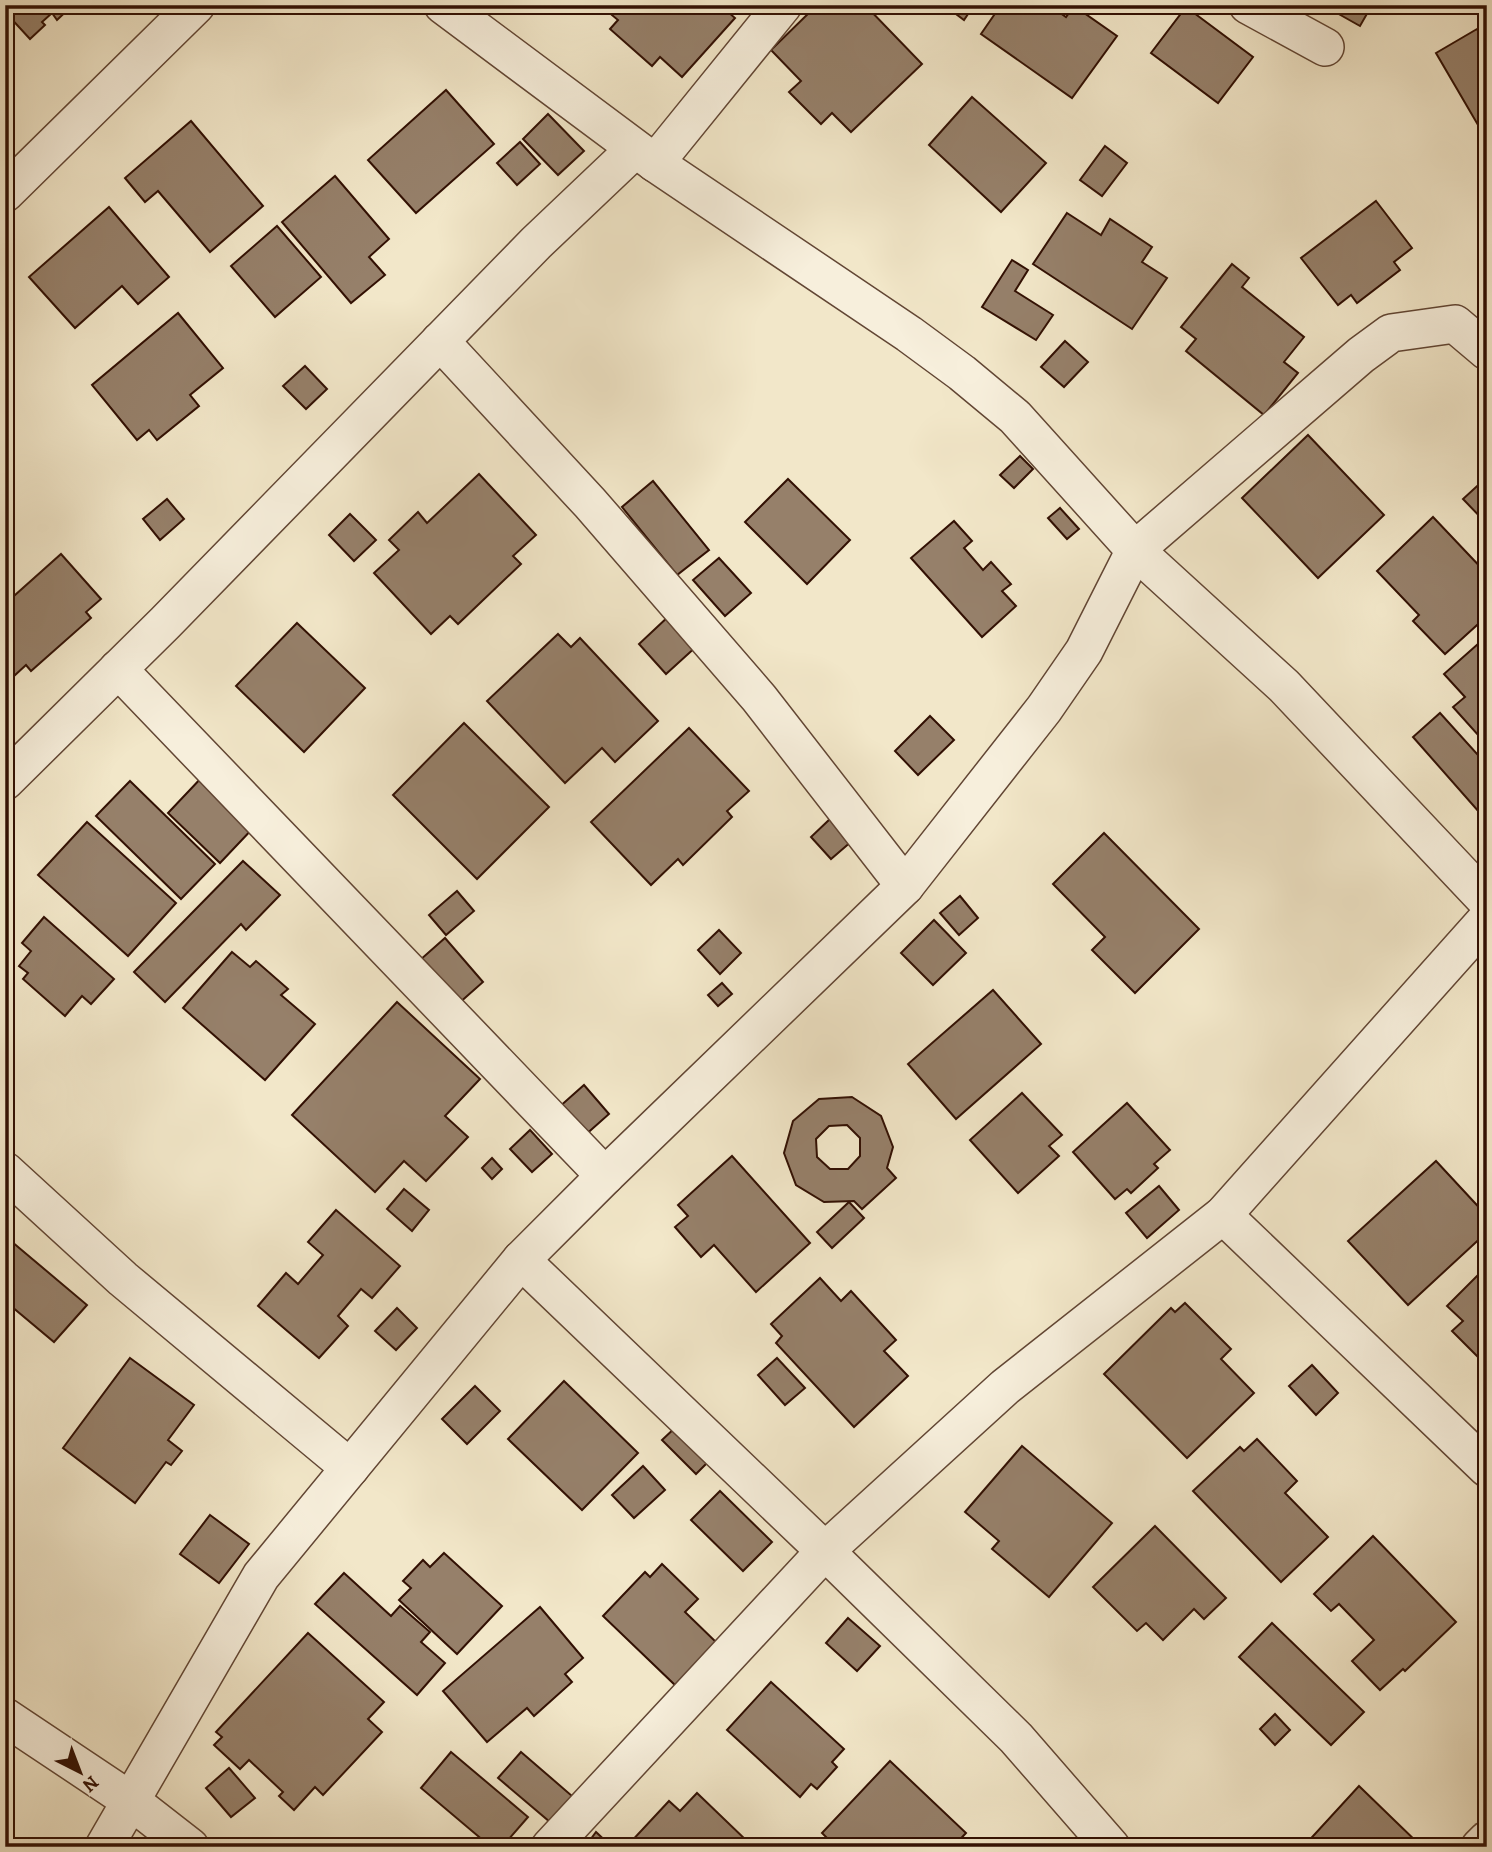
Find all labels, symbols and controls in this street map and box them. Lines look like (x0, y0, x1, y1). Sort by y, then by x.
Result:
north arrow (46, 1736, 116, 1806)
text: N (77, 1770, 105, 1798)

